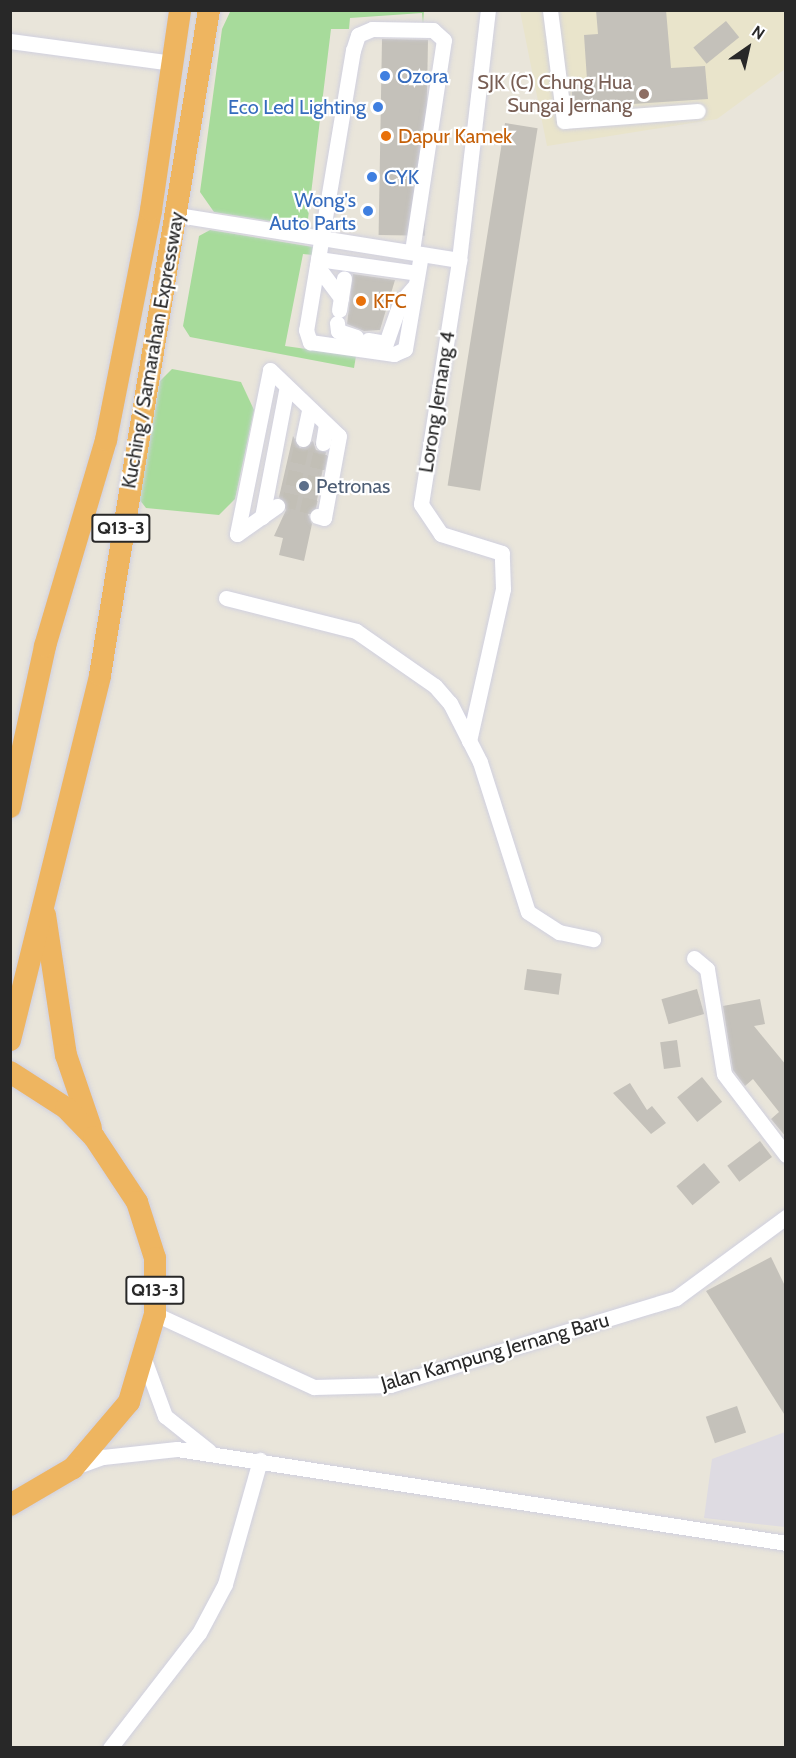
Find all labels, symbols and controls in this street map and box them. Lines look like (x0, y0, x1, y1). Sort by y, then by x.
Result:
north arrow (718, 18, 778, 78)
text: N (748, 22, 768, 44)
place label: Ozora (397, 64, 448, 88)
marker: Ozora (378, 69, 392, 83)
place label: SJK (C) Chung Hua Sungai Jernang (477, 70, 632, 117)
marker: SJK (C) Chung Hua Sungai Jernang (637, 87, 651, 101)
place label: Eco Led Lighting (228, 95, 366, 119)
marker: Eco Led Lighting (371, 100, 385, 114)
place label: Dapur Kamek (398, 124, 512, 148)
marker: Dapur Kamek (379, 129, 393, 143)
place label: CYK (384, 165, 419, 189)
marker: CYK (365, 170, 379, 184)
place label: Wong's Auto Parts (269, 188, 356, 235)
marker: Wong's Auto Parts (361, 204, 375, 218)
street label: Kuching / Samarahan Expressway (117, 210, 189, 490)
place label: KFC (373, 289, 407, 313)
marker: KFC (354, 294, 368, 308)
street label: Lorong Jernang 4 (414, 330, 460, 474)
place label: Petronas (316, 474, 390, 498)
marker: Petronas (297, 479, 311, 493)
road number: Q13-3 (91, 513, 151, 543)
road number: Q13-3 (125, 1275, 185, 1305)
street label: Jalan Kampung Jernang Baru (378, 1308, 612, 1396)

